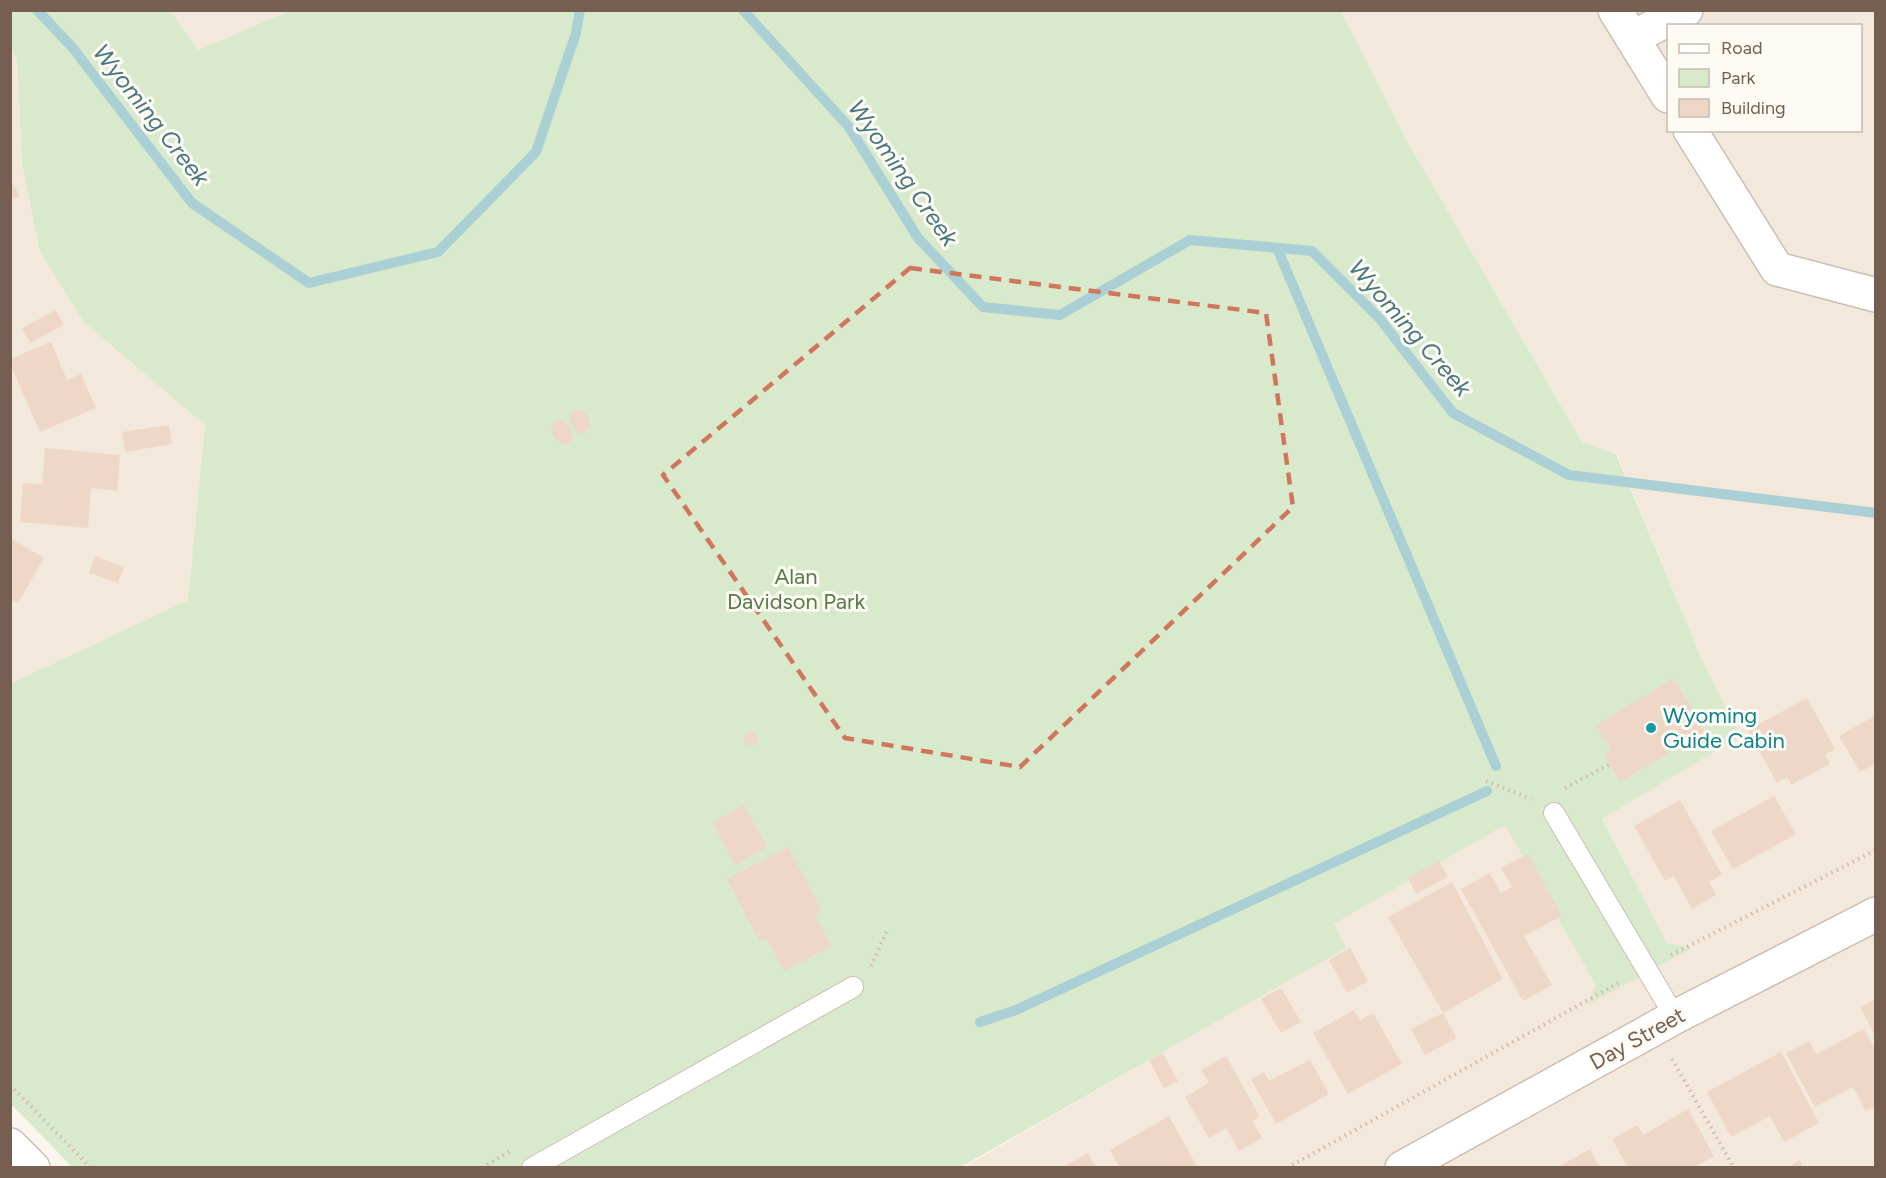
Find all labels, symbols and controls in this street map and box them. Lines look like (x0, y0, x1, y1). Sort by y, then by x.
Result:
legend (1667, 24, 1862, 132)
text: Road (1721, 37, 1762, 59)
water label: Wyoming Creek (87, 38, 217, 192)
text: Park (1721, 67, 1756, 89)
water label: Wyoming Creek (842, 94, 965, 253)
text: Building (1721, 97, 1786, 119)
water label: Wyoming Creek (1343, 253, 1479, 403)
park label: Alan Davidson Park (727, 563, 865, 615)
place label: Wyoming Guide Cabin (1663, 702, 1785, 754)
marker: Wyoming Guide Cabin (1644, 721, 1658, 735)
street label: Day Street (1585, 1001, 1690, 1076)

